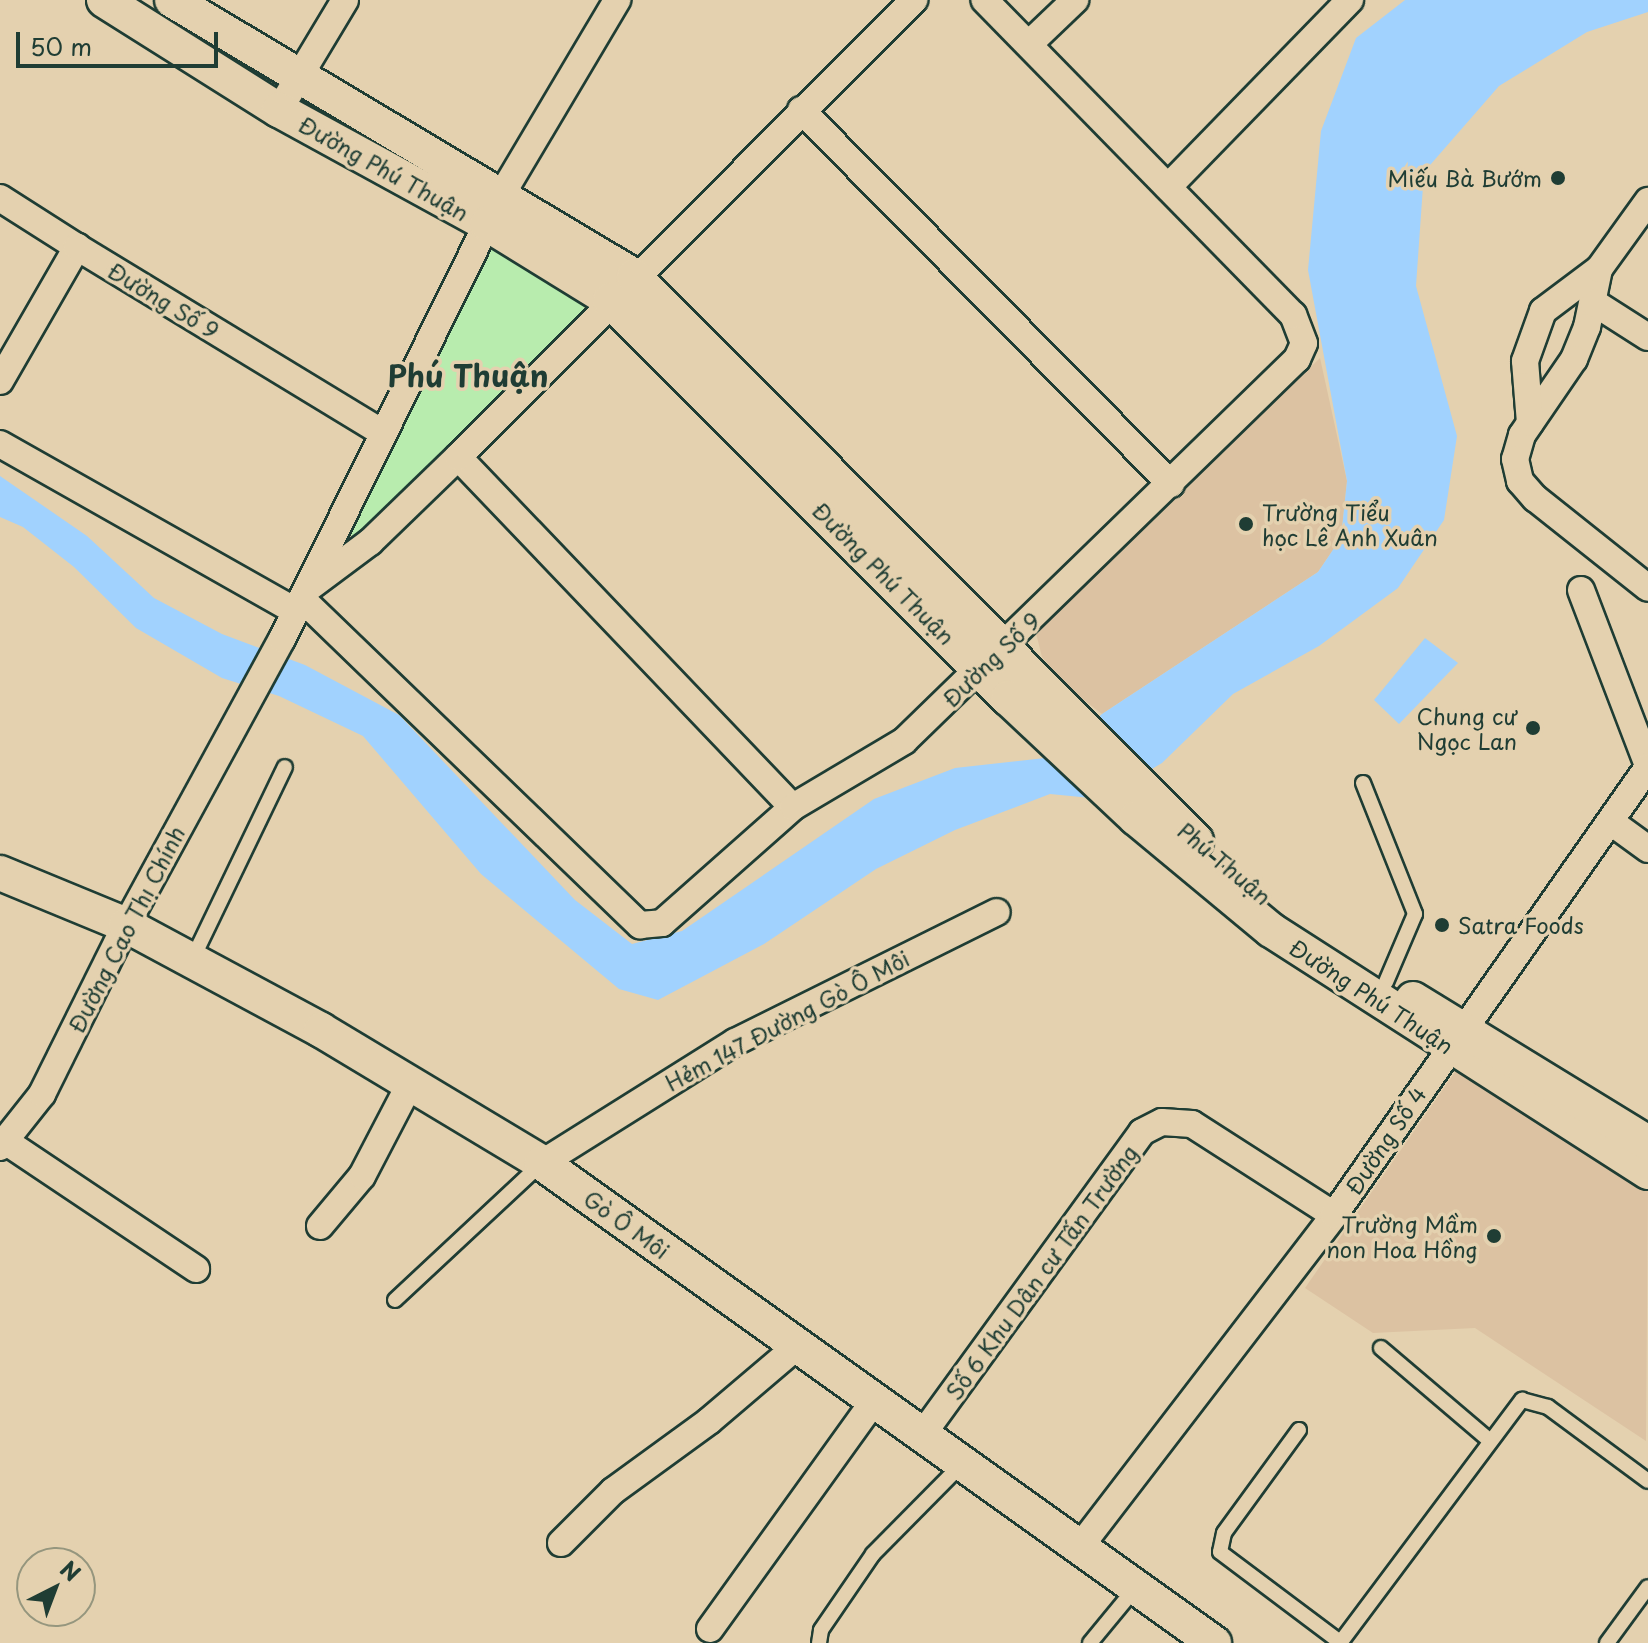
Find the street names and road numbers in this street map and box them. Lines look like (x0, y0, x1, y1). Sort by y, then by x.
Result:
street label: Đường Phú Thuận (294, 110, 474, 226)
street label: Đường Số 9 (105, 257, 223, 343)
street label: Đường Phú Thuận (807, 496, 961, 650)
street label: Đường Số 9 (938, 607, 1044, 711)
street label: Phú Thuận (1173, 816, 1277, 910)
street label: Đường Cao Thị Chính (62, 820, 190, 1038)
street label: Đường Phú Thuận (1285, 933, 1459, 1059)
street label: Hẻm 147 Đường Gò Ô Môi (658, 943, 916, 1097)
street label: Đường Số 4 (1339, 1081, 1431, 1199)
street label: Số 6 Khu Dân cư Tấn Trường (940, 1139, 1142, 1405)
street label: Gò Ô Môi (578, 1183, 676, 1265)

